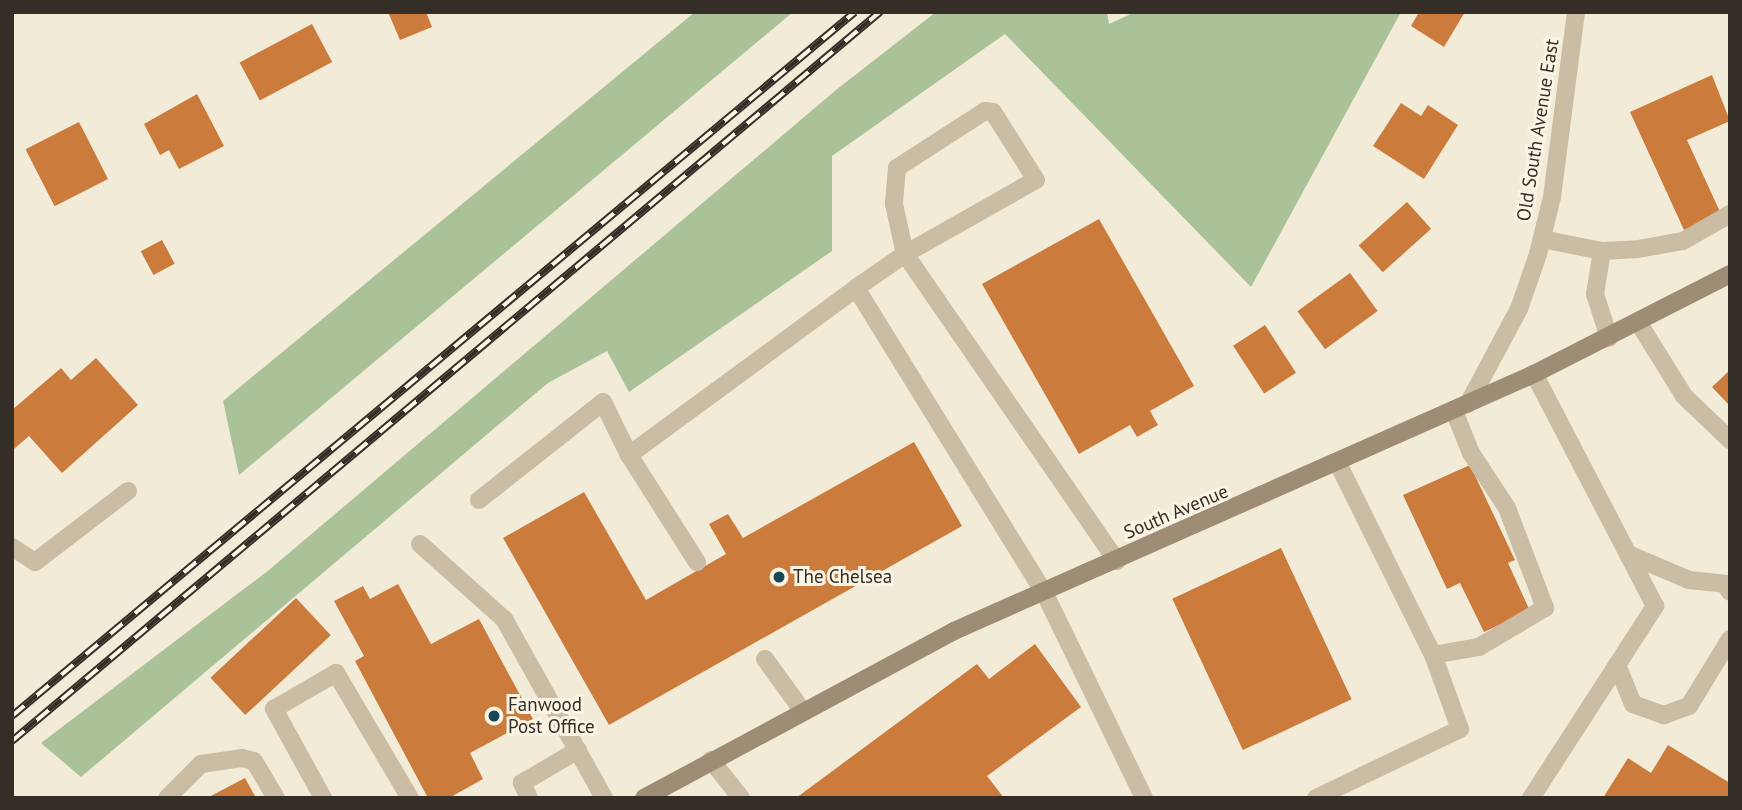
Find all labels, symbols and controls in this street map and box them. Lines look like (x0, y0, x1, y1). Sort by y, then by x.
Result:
street label: Old South Avenue East (1512, 37, 1564, 223)
street label: South Avenue (1120, 480, 1232, 544)
place label: The Chelsea (793, 566, 892, 588)
marker: The Chelsea (771, 569, 787, 585)
place label: Fanwood Post Office (508, 694, 595, 738)
marker: Fanwood Post Office (486, 708, 502, 724)

